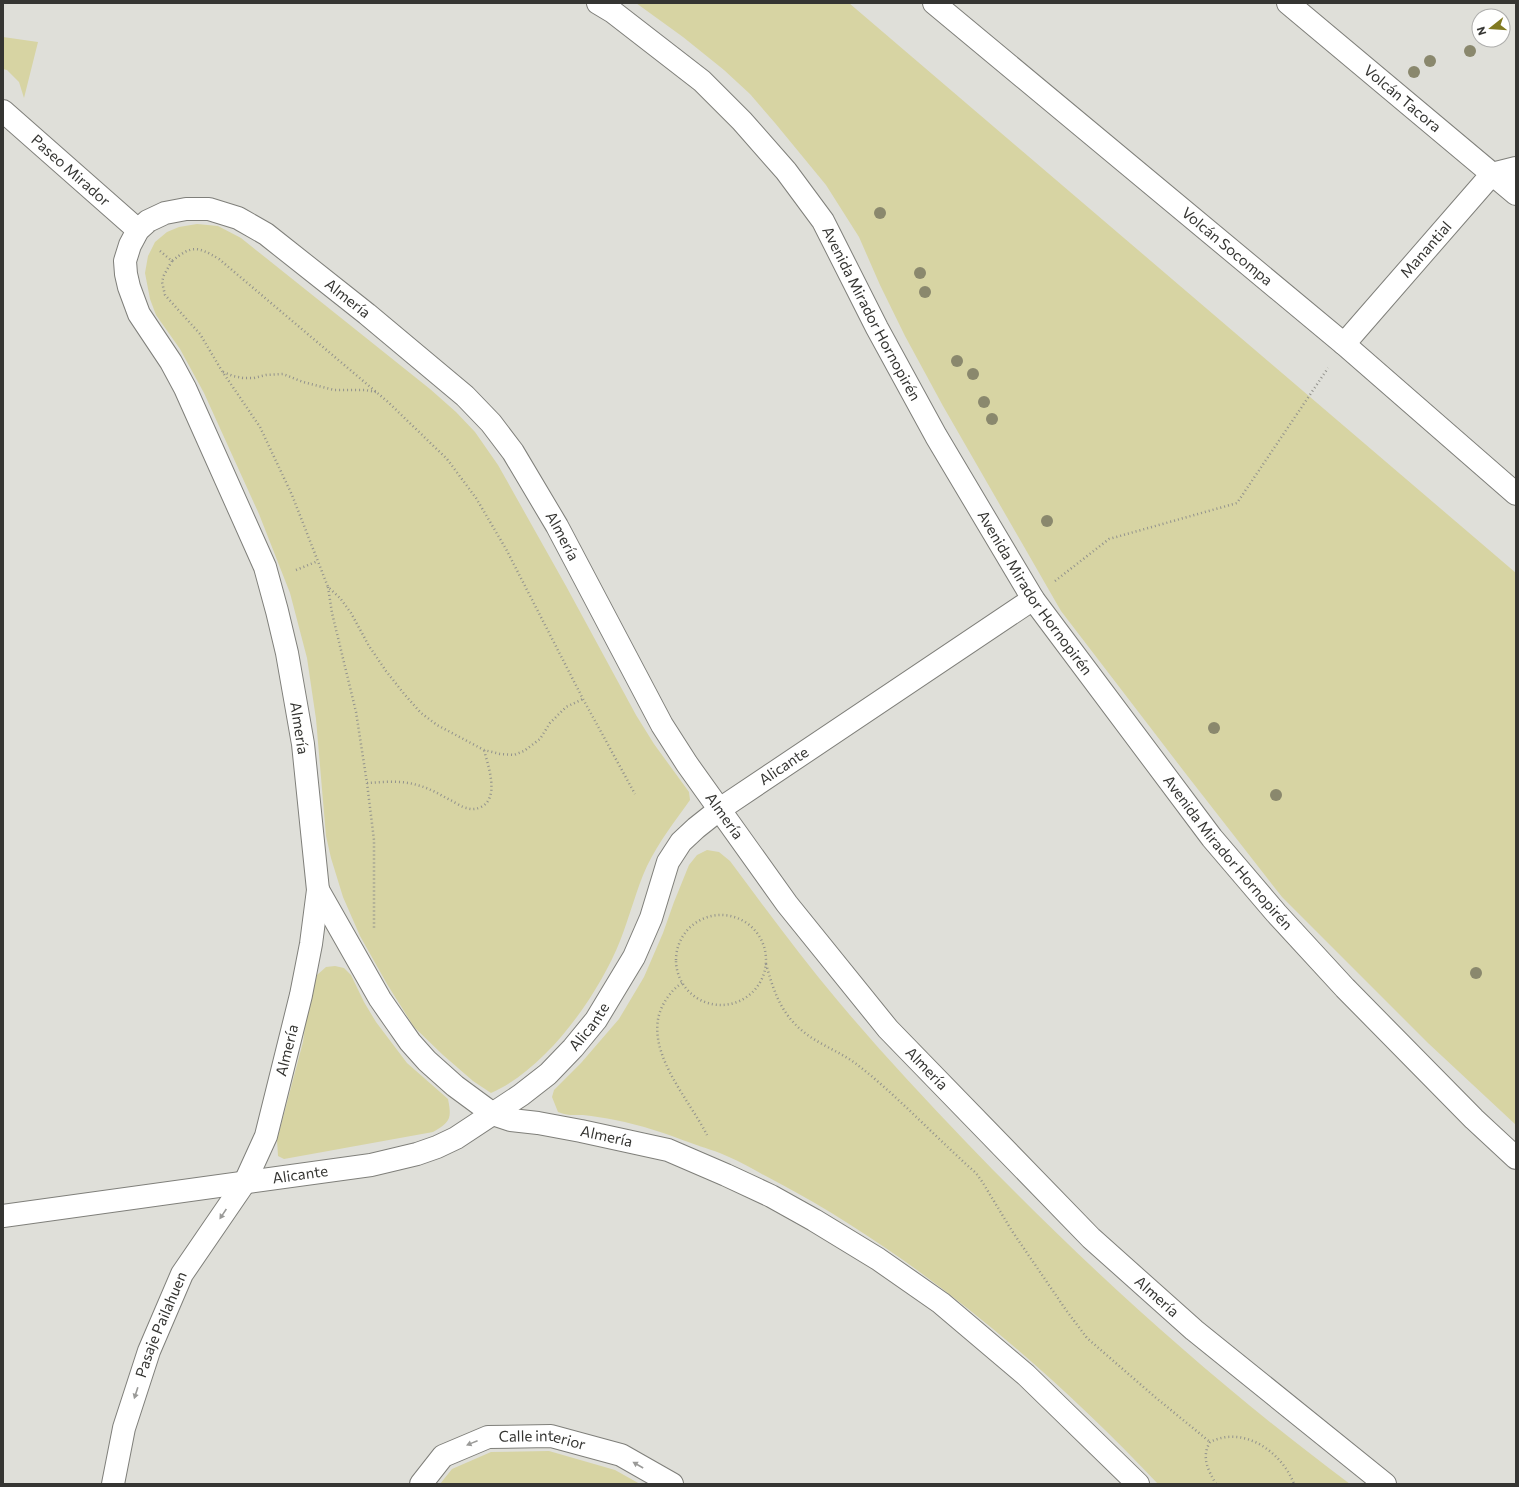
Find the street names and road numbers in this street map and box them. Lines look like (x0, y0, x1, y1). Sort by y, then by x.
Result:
street label: Volcán Tacora (1361, 61, 1445, 135)
street label: Paseo Mirador (28, 130, 114, 209)
street label: Volcán Socompa (1178, 203, 1277, 289)
street label: Manantial (1396, 217, 1455, 281)
street label: Avenida Mirador Hornopirén (819, 223, 925, 404)
street label: Almería (322, 274, 374, 321)
street label: Avenida Mirador Hornopirén (974, 507, 1097, 678)
street label: Almería (542, 508, 584, 563)
street label: Almería (287, 700, 313, 755)
street label: Alicante (755, 742, 812, 788)
street label: Avenida Mirador Hornopirén (1160, 771, 1297, 933)
street label: Almería (702, 789, 748, 842)
street label: Alicante (565, 999, 612, 1054)
street label: Almería (271, 1022, 301, 1078)
street label: Almería (902, 1043, 952, 1093)
street label: Almería (579, 1121, 634, 1150)
street label: Alicante (271, 1161, 329, 1187)
street label: Pasaje Pailahuen (131, 1269, 190, 1380)
street label: Almería (1132, 1272, 1183, 1320)
street label: Calle interior (498, 1426, 588, 1453)

